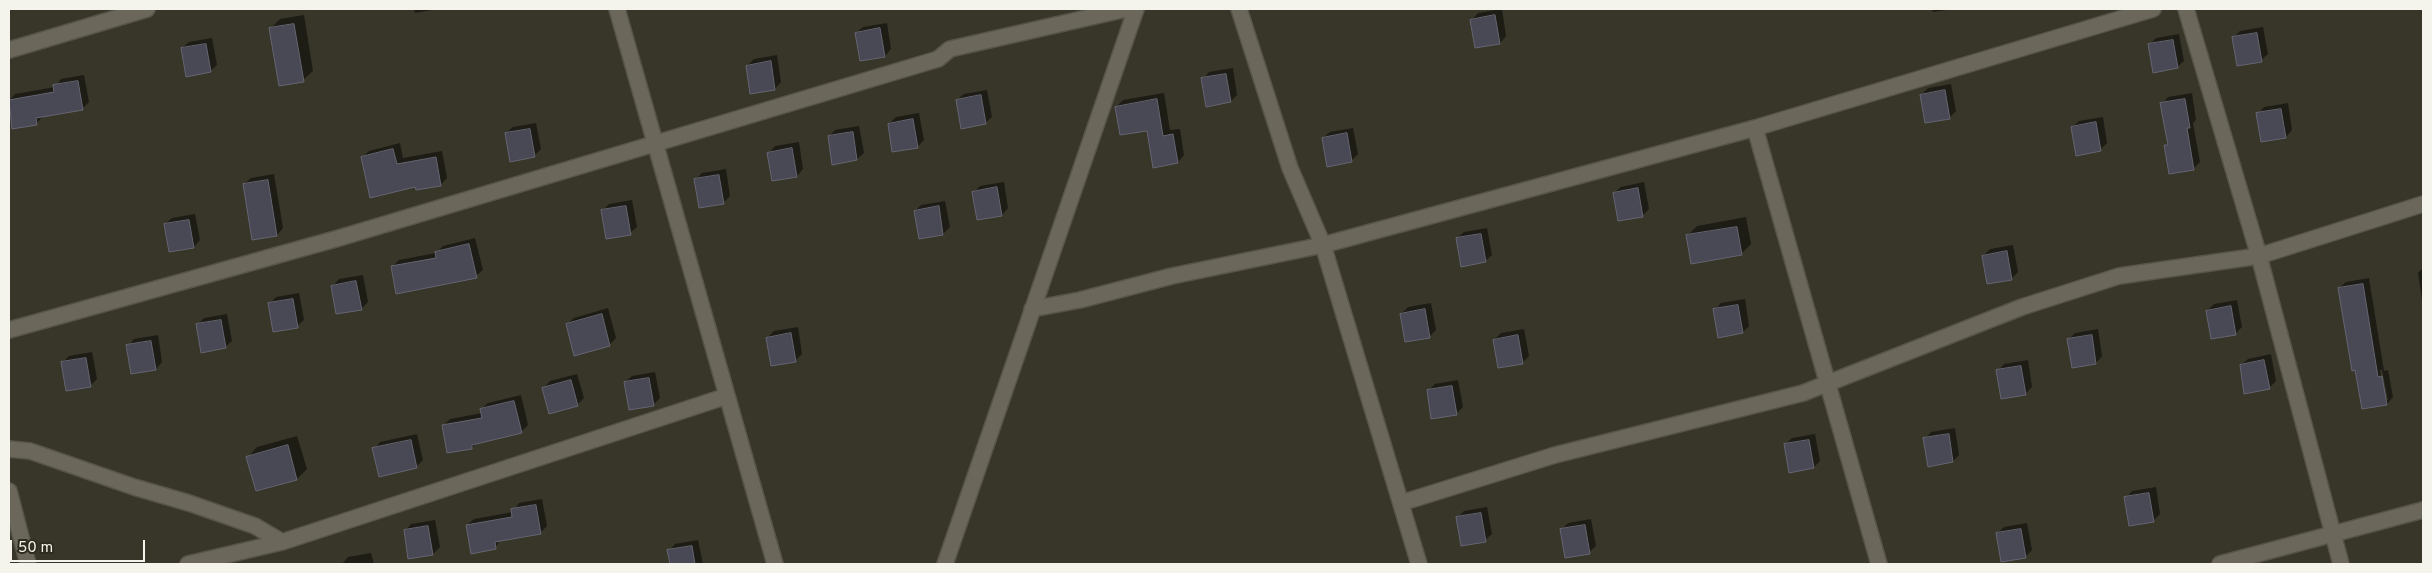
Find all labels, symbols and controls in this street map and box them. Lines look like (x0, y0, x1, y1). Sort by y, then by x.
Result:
scale bar (12, 530, 148, 562)
text: 50 m (18, 539, 53, 558)

